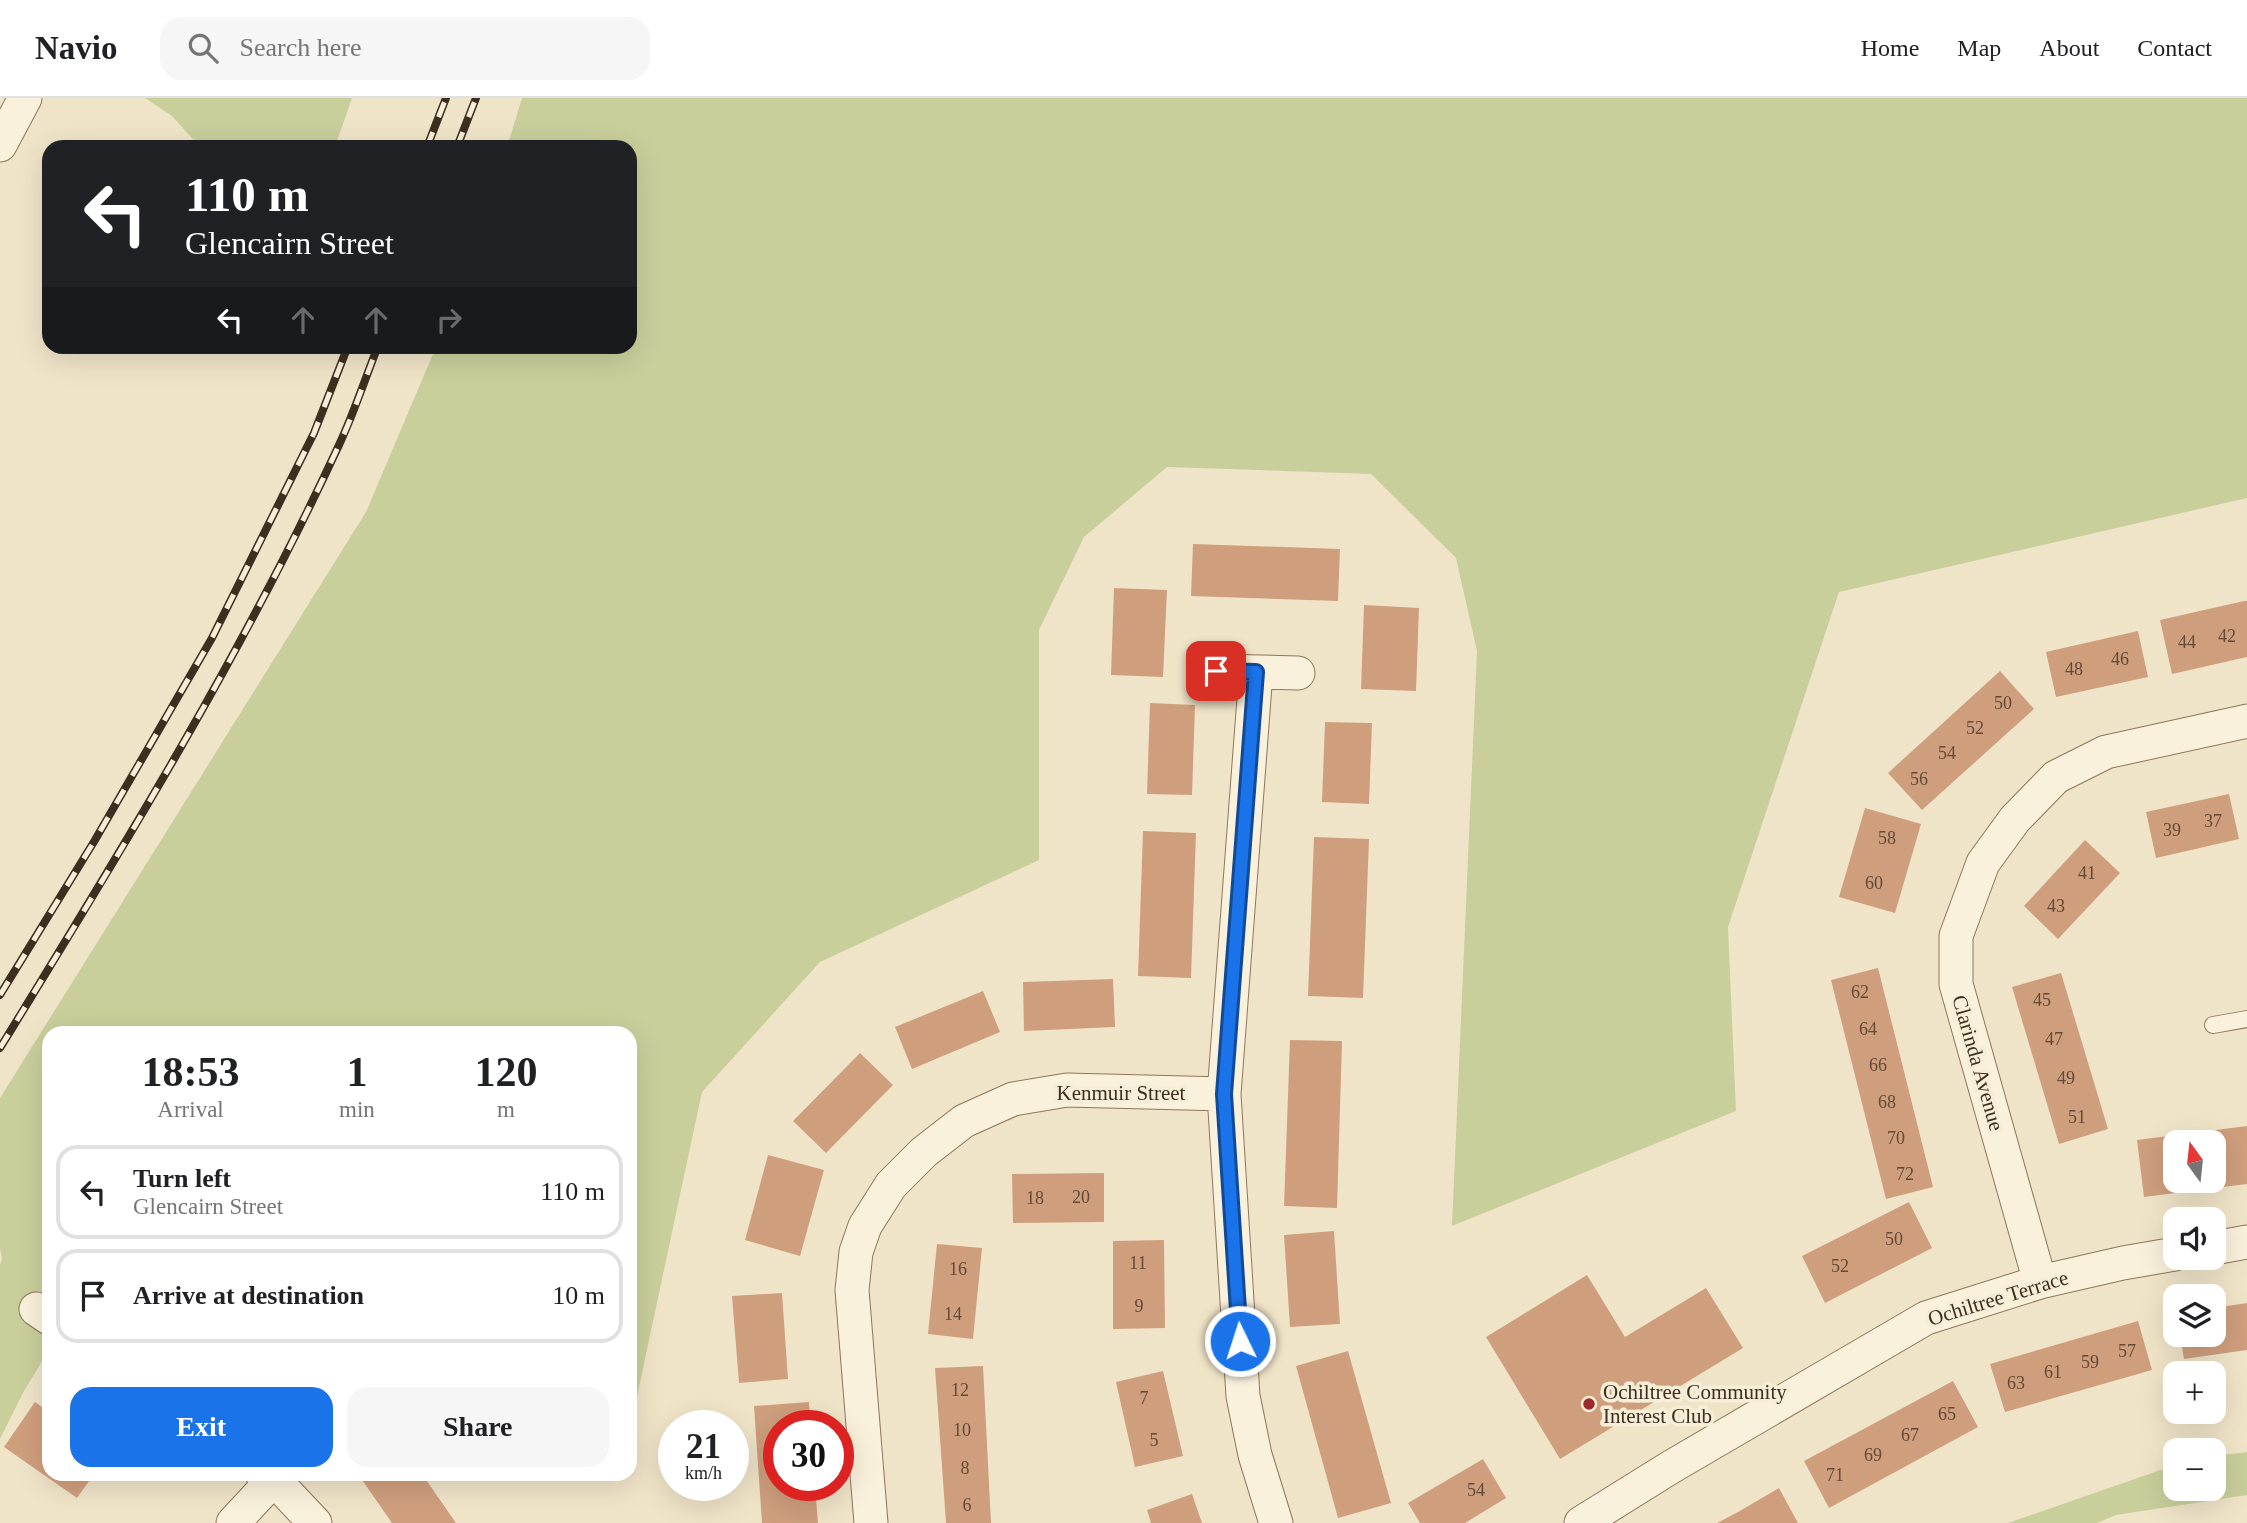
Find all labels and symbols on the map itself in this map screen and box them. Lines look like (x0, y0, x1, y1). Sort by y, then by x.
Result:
house number: 42 (2218, 626, 2236, 646)
house number: 44 (2178, 632, 2196, 652)
pin (1186, 641, 1246, 701)
house number: 46 (2111, 649, 2129, 669)
house number: 48 (2065, 659, 2083, 679)
house number: 50 (1994, 693, 2012, 713)
house number: 52 (1966, 718, 1984, 738)
house number: 54 (1938, 743, 1956, 763)
house number: 56 (1910, 769, 1928, 789)
house number: 37 (2204, 811, 2222, 831)
house number: 39 (2163, 820, 2181, 840)
house number: 58 (1878, 828, 1896, 848)
house number: 41 (2078, 863, 2096, 883)
house number: 60 (1865, 873, 1883, 893)
house number: 43 (2047, 896, 2065, 916)
house number: 62 (1851, 982, 1869, 1002)
house number: 45 (2033, 990, 2051, 1010)
street label: Clarinda Avenue (1947, 992, 2009, 1134)
house number: 64 (1859, 1019, 1877, 1039)
house number: 47 (2045, 1029, 2063, 1049)
house number: 66 (1869, 1055, 1887, 1075)
house number: 49 (2057, 1068, 2075, 1088)
street label: Kenmuir Street (1057, 1081, 1186, 1105)
house number: 68 (1878, 1092, 1896, 1112)
house number: 51 (2068, 1107, 2086, 1127)
house number: 70 (1887, 1128, 1905, 1148)
north arrow (2163, 1130, 2226, 1194)
house number: 72 (1896, 1164, 1914, 1184)
house number: 20 (1072, 1187, 1090, 1207)
house number: 18 (1026, 1188, 1044, 1208)
house number: 50 (1885, 1229, 1903, 1249)
house number: 11 (1129, 1253, 1147, 1273)
house number: 52 (1831, 1256, 1849, 1276)
house number: 16 (949, 1259, 967, 1279)
street label: Ochiltree Terrace (1925, 1265, 2071, 1331)
house number: 9 (1135, 1296, 1144, 1316)
house number: 14 (944, 1304, 962, 1324)
position arrow (1203, 1304, 1277, 1378)
house number: 57 (2118, 1341, 2136, 1361)
house number: 59 (2081, 1352, 2099, 1372)
house number: 61 (2044, 1362, 2062, 1382)
house number: 63 (2007, 1373, 2025, 1393)
house number: 12 (951, 1380, 969, 1400)
place label: Ochiltree Community Interest Club (1603, 1380, 1787, 1428)
house number: 7 (1140, 1388, 1149, 1408)
marker: Ochiltree Community Interest Club (1581, 1396, 1597, 1412)
house number: 65 (1938, 1404, 1956, 1424)
speed limit sign: 30 (763, 1410, 854, 1501)
house number: 10 (953, 1420, 971, 1440)
house number: 67 (1901, 1425, 1919, 1445)
house number: 5 (1150, 1430, 1159, 1450)
house number: 69 (1864, 1445, 1882, 1465)
house number: 8 (961, 1458, 970, 1478)
house number: 71 (1826, 1465, 1844, 1485)
house number: 54 (1467, 1480, 1485, 1500)
house number: 6 (963, 1495, 972, 1515)

